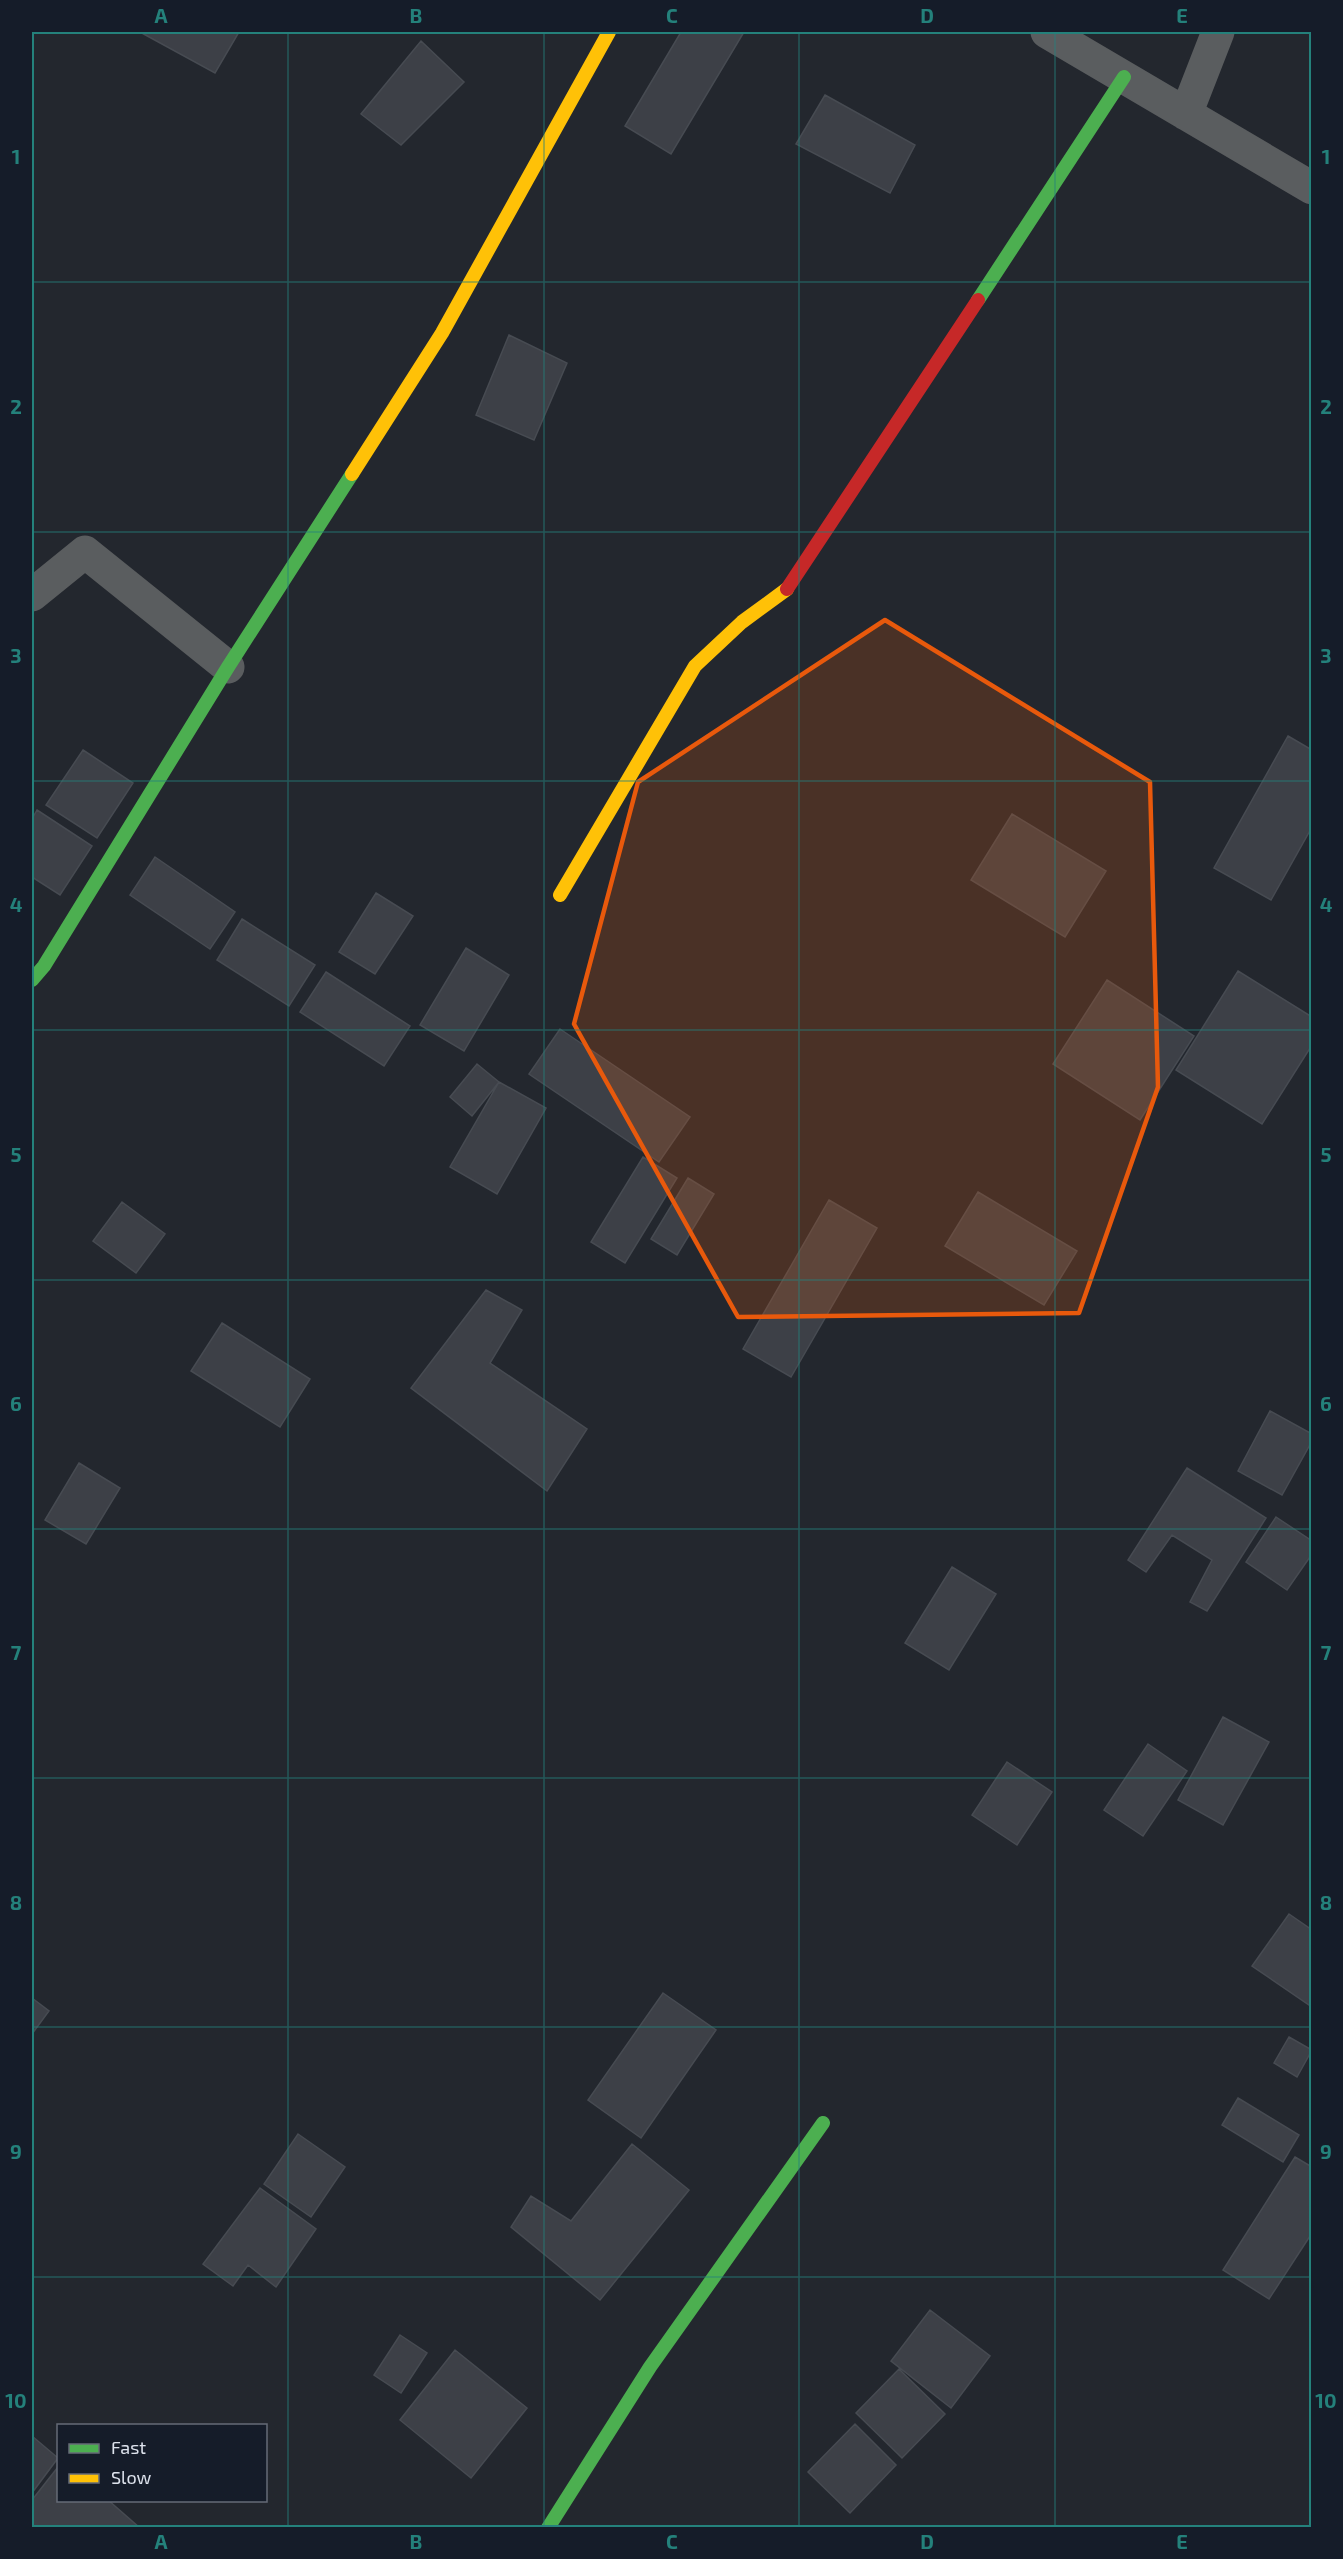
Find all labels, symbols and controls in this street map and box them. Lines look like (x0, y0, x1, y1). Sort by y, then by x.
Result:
text: A (154, 3, 168, 27)
text: B (410, 3, 422, 27)
text: C (666, 3, 678, 27)
text: D (920, 3, 934, 27)
text: E (1176, 3, 1188, 27)
text: 1 (12, 144, 20, 168)
text: 1 (1322, 144, 1330, 168)
text: 2 (10, 394, 22, 418)
text: 2 (1320, 394, 1332, 418)
text: 3 (10, 643, 22, 667)
text: 3 (1320, 643, 1332, 667)
text: 4 (10, 892, 23, 916)
text: 4 (1320, 892, 1333, 916)
text: 5 (10, 1142, 22, 1166)
text: 5 (1320, 1142, 1332, 1166)
text: 6 (10, 1391, 22, 1415)
text: 6 (1320, 1391, 1332, 1415)
text: 7 (11, 1640, 22, 1664)
text: 7 (1321, 1640, 1332, 1664)
text: 8 (10, 1890, 22, 1914)
text: 8 (1320, 1890, 1332, 1914)
text: 9 (10, 2139, 22, 2163)
text: 9 (1320, 2139, 1332, 2163)
text: 10 (5, 2388, 27, 2412)
text: 10 (1315, 2388, 1337, 2412)
legend (57, 2424, 267, 2502)
text: Fast (111, 2436, 146, 2458)
text: Slow (111, 2466, 152, 2488)
text: A (154, 2529, 168, 2553)
text: B (410, 2529, 422, 2553)
text: C (666, 2529, 678, 2553)
text: D (920, 2529, 934, 2553)
text: E (1176, 2529, 1188, 2553)

